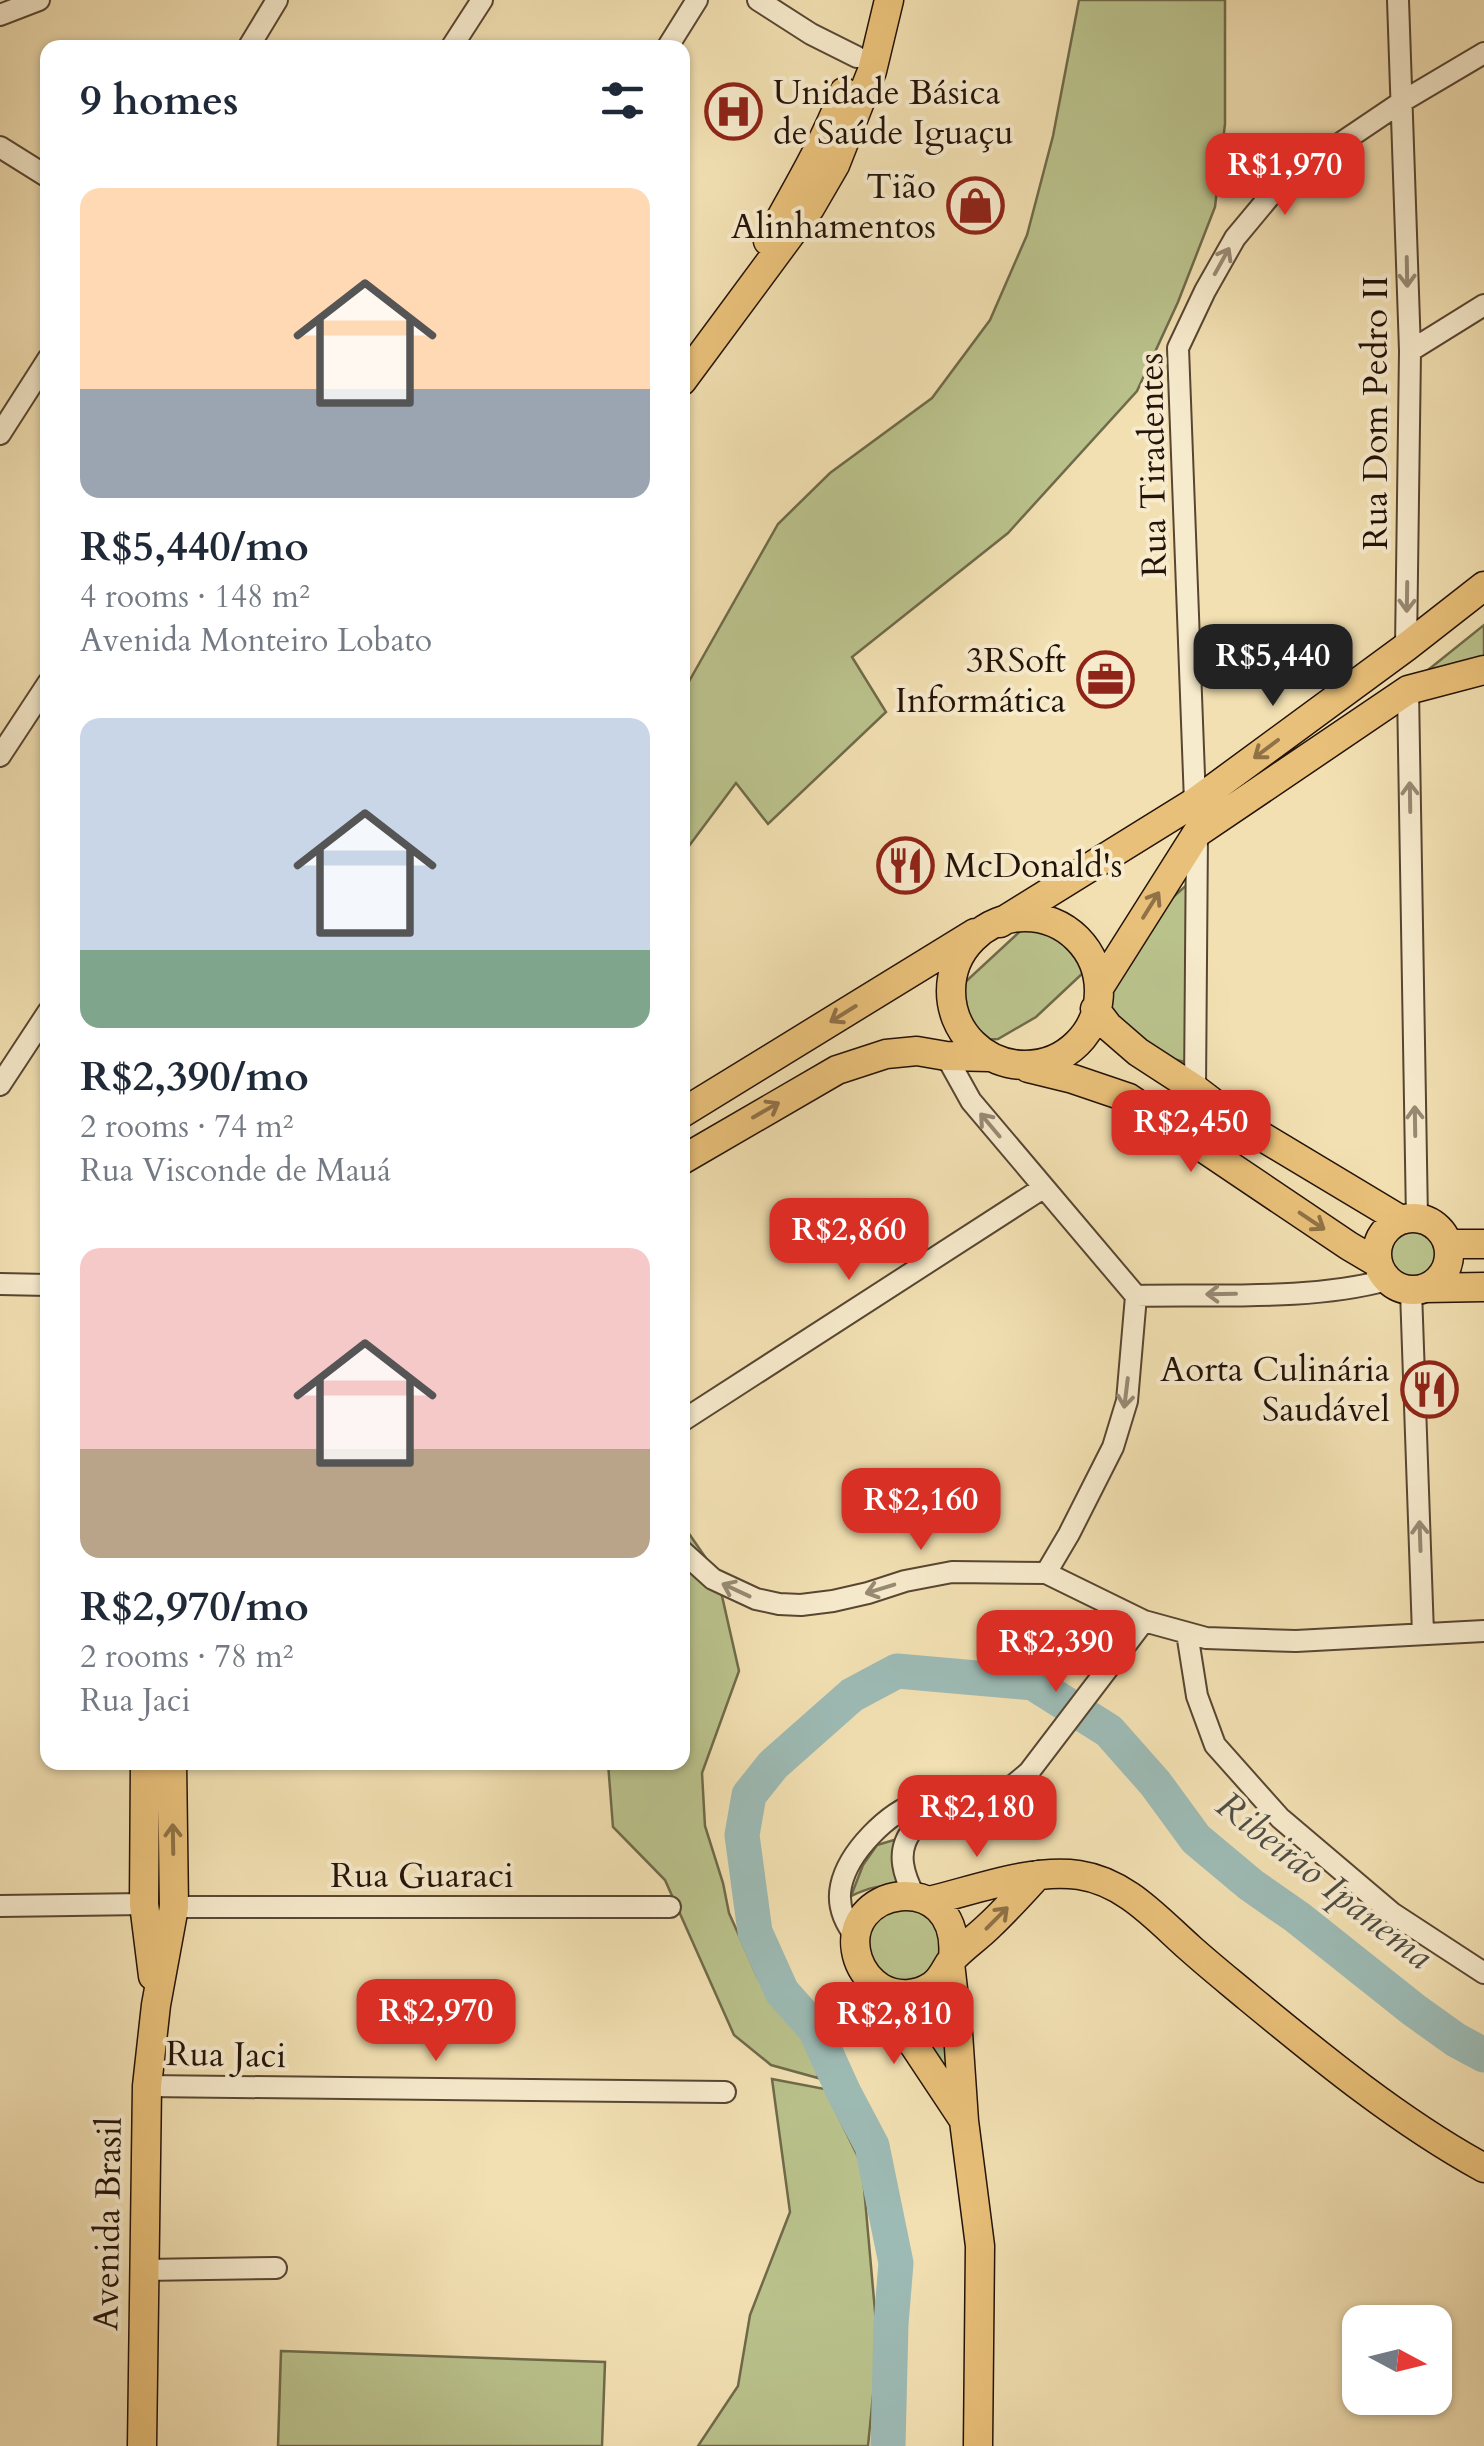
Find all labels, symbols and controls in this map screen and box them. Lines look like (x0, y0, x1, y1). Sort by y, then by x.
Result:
place label: Unidade Básica de Saúde Iguaçu (773, 69, 1014, 157)
text: 9 homes (80, 72, 238, 129)
icon: filters (595, 73, 650, 128)
hospital icon: Unidade Básica de Saúde Iguaçu (704, 82, 764, 142)
pin: R$1,970 (1193, 133, 1377, 218)
text: R$1,970 (1228, 143, 1342, 187)
place label: Tião Alinhamentos (731, 163, 936, 251)
shop icon: Tião Alinhamentos (945, 176, 1005, 236)
one-way arrow (1212, 247, 1232, 276)
icon: home (275, 253, 455, 433)
one-way arrow (1398, 256, 1417, 288)
street label: Rua Dom Pedro II (1352, 276, 1400, 550)
street label: Rua Tiradentes (1127, 352, 1179, 578)
text: R$5,440/mo (80, 518, 309, 575)
text: 4 rooms · 148 m² (80, 575, 310, 619)
one-way arrow (1398, 580, 1416, 613)
text: Avenida Monteiro Lobato (80, 619, 432, 663)
pin: R$5,440 (1181, 624, 1365, 709)
text: R$5,440 (1216, 634, 1330, 678)
place label: 3RSoft Informática (895, 637, 1066, 725)
office icon: 3RSoft Informática (1075, 650, 1135, 710)
one-way arrow (1253, 739, 1280, 760)
one-way arrow (1400, 781, 1419, 813)
icon: home (275, 783, 455, 963)
restaurant icon: McDonald's (875, 835, 935, 895)
place label: McDonald's (944, 842, 1123, 890)
one-way arrow (1141, 892, 1162, 920)
one-way arrow (829, 1004, 857, 1024)
text: R$2,390/mo (80, 1048, 309, 1105)
pin: R$2,450 (1099, 1090, 1283, 1175)
one-way arrow (751, 1099, 780, 1119)
text: R$2,450 (1134, 1100, 1248, 1144)
text: 2 rooms · 74 m² (80, 1105, 293, 1149)
one-way arrow (1406, 1106, 1424, 1138)
one-way arrow (979, 1112, 1001, 1138)
text: Rua Visconde de Mauá (80, 1149, 391, 1193)
pin: R$2,860 (757, 1198, 941, 1283)
text: R$2,860 (792, 1208, 906, 1252)
one-way arrow (1297, 1211, 1325, 1232)
one-way arrow (1206, 1285, 1238, 1304)
icon: home (275, 1313, 455, 1493)
place label: Aorta Culinária Saudável (1160, 1346, 1390, 1434)
restaurant icon: Aorta Culinária Saudável (1399, 1359, 1459, 1419)
one-way arrow (1116, 1376, 1135, 1408)
pin: R$2,160 (829, 1468, 1013, 1553)
text: R$2,160 (864, 1478, 978, 1522)
one-way arrow (1410, 1521, 1429, 1553)
text: R$2,970/mo (80, 1578, 309, 1635)
one-way arrow (722, 1579, 752, 1598)
one-way arrow (865, 1581, 897, 1599)
pin: R$2,390 (964, 1610, 1148, 1695)
text: R$2,390 (999, 1620, 1113, 1664)
text: 2 rooms · 78 m² (80, 1635, 293, 1679)
text: Rua Jaci (80, 1679, 190, 1723)
pin: R$2,180 (885, 1775, 1069, 1860)
water label: Ribeirão Ipanema (1205, 1780, 1444, 1982)
text: R$2,180 (920, 1785, 1034, 1829)
one-way arrow (164, 1823, 183, 1855)
street label: Rua Guaraci (330, 1852, 514, 1900)
one-way arrow (985, 1906, 1009, 1930)
pin: R$2,970 (344, 1979, 528, 2064)
pin: R$2,810 (802, 1982, 986, 2067)
text: R$2,970 (379, 1989, 493, 2033)
text: R$2,810 (837, 1992, 951, 2036)
street label: Rua Jaci (165, 2030, 287, 2080)
street label: Avenida Brasil (82, 2117, 134, 2331)
north arrow (1342, 2305, 1452, 2415)
map controls (1342, 2305, 1452, 2415)

